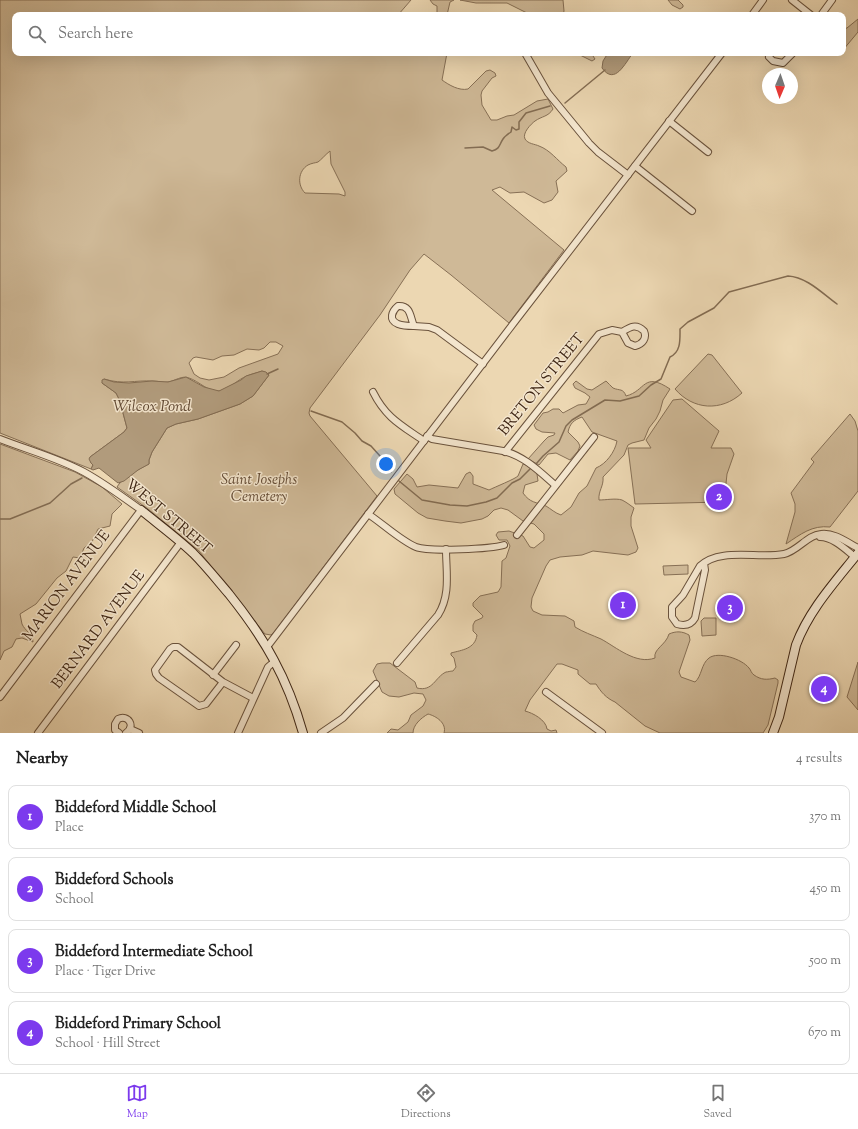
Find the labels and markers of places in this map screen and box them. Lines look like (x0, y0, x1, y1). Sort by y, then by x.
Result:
pin: 2 (706, 482, 732, 512)
pin: 1 (610, 590, 636, 620)
pin: 3 (717, 593, 743, 623)
pin: 4 (811, 674, 837, 704)

